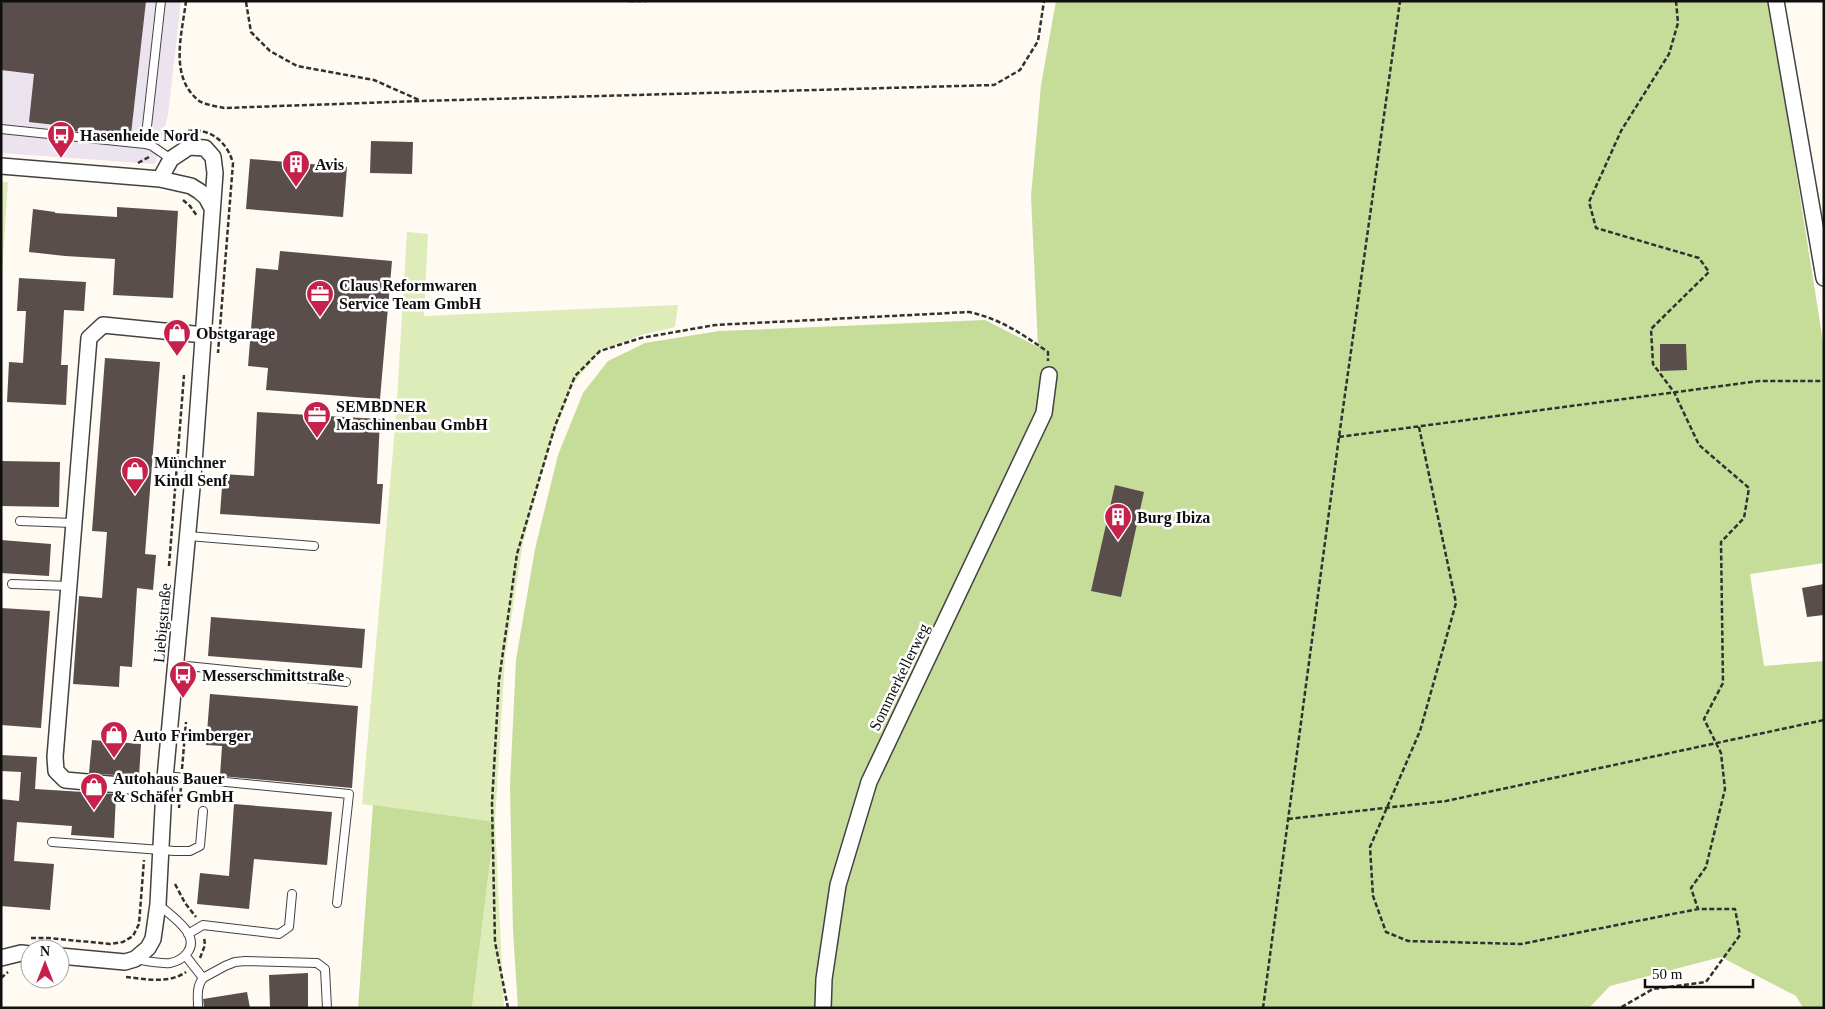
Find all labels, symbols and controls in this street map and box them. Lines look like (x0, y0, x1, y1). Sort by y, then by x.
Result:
bus stop icon: Hasenheide Nord (46, 120, 76, 159)
place label: Hasenheide Nord (80, 127, 199, 144)
building icon: Avis (281, 149, 311, 188)
place label: Avis (315, 156, 344, 173)
place label: Claus Reformwaren Service Team GmbH (339, 277, 482, 312)
office icon: Claus Reformwaren Service Team GmbH (305, 279, 335, 318)
shop icon: Obstgarage (162, 318, 192, 357)
place label: Obstgarage (196, 325, 275, 343)
place label: SEMBDNER Maschinenbau GmbH (336, 398, 488, 433)
office icon: SEMBDNER Maschinenbau GmbH (302, 400, 332, 439)
place label: Münchner Kindl Senf (154, 454, 228, 489)
shop icon: Münchner Kindl Senf (120, 456, 150, 495)
building icon: Burg Ibiza (1103, 502, 1133, 541)
place label: Burg Ibiza (1137, 509, 1210, 527)
street label: Liebigstraße (150, 582, 175, 664)
street label: Sommerkellerweg (866, 621, 933, 734)
bus stop icon: Messerschmittstraße (168, 660, 198, 699)
place label: Messerschmittstraße (202, 667, 344, 684)
shop icon: Auto Frimberger (99, 720, 129, 759)
place label: Auto Frimberger (133, 727, 251, 745)
place label: Autohaus Bauer & Schäfer GmbH (113, 770, 234, 805)
shop icon: Autohaus Bauer & Schäfer GmbH (79, 772, 109, 811)
north arrow (20, 939, 70, 989)
text: N (40, 944, 50, 959)
scale bar (1645, 956, 1752, 988)
text: 50 m (1652, 966, 1683, 982)

